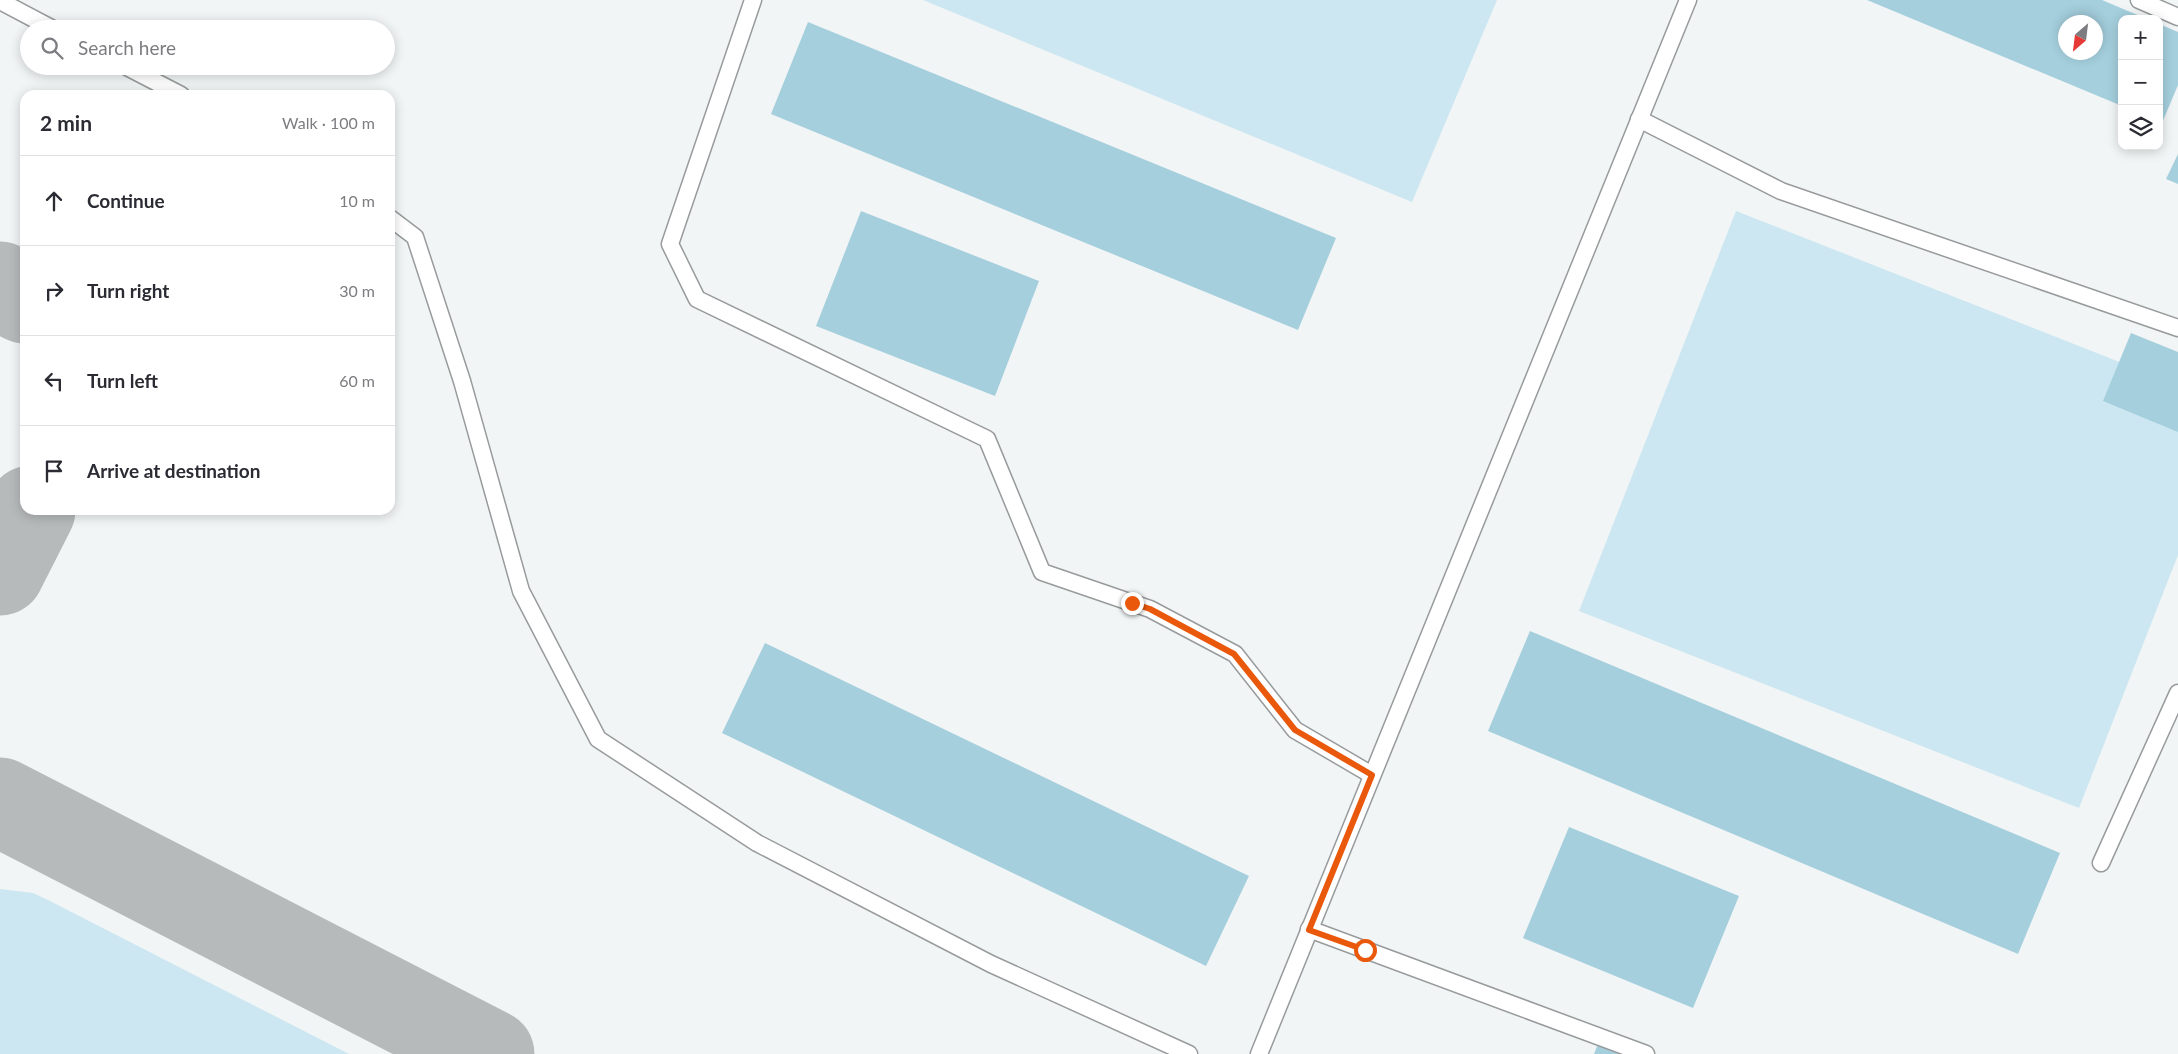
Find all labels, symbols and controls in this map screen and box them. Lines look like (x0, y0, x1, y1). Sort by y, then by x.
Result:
north arrow (2058, 15, 2103, 60)
map controls (2118, 15, 2163, 150)
button: + (2118, 15, 2163, 60)
search box (20, 20, 395, 75)
icon: search (38, 34, 66, 62)
text: Search here (78, 36, 176, 59)
button: − (2118, 60, 2163, 105)
button: layers (2118, 105, 2163, 150)
text: 2 min (40, 110, 92, 135)
text: Walk · 100 m (282, 113, 375, 132)
icon: ahead (40, 187, 68, 215)
text: Continue (87, 189, 165, 212)
text: 10 m (339, 191, 375, 210)
icon: right (40, 277, 68, 305)
text: Turn right (87, 279, 169, 302)
text: 30 m (339, 281, 375, 300)
icon: left (40, 367, 68, 395)
text: Turn left (87, 369, 158, 392)
text: 60 m (339, 371, 375, 390)
icon: arrive (40, 457, 68, 485)
text: Arrive at destination (87, 459, 260, 482)
route end (1121, 592, 1144, 615)
route start (1354, 939, 1377, 962)

